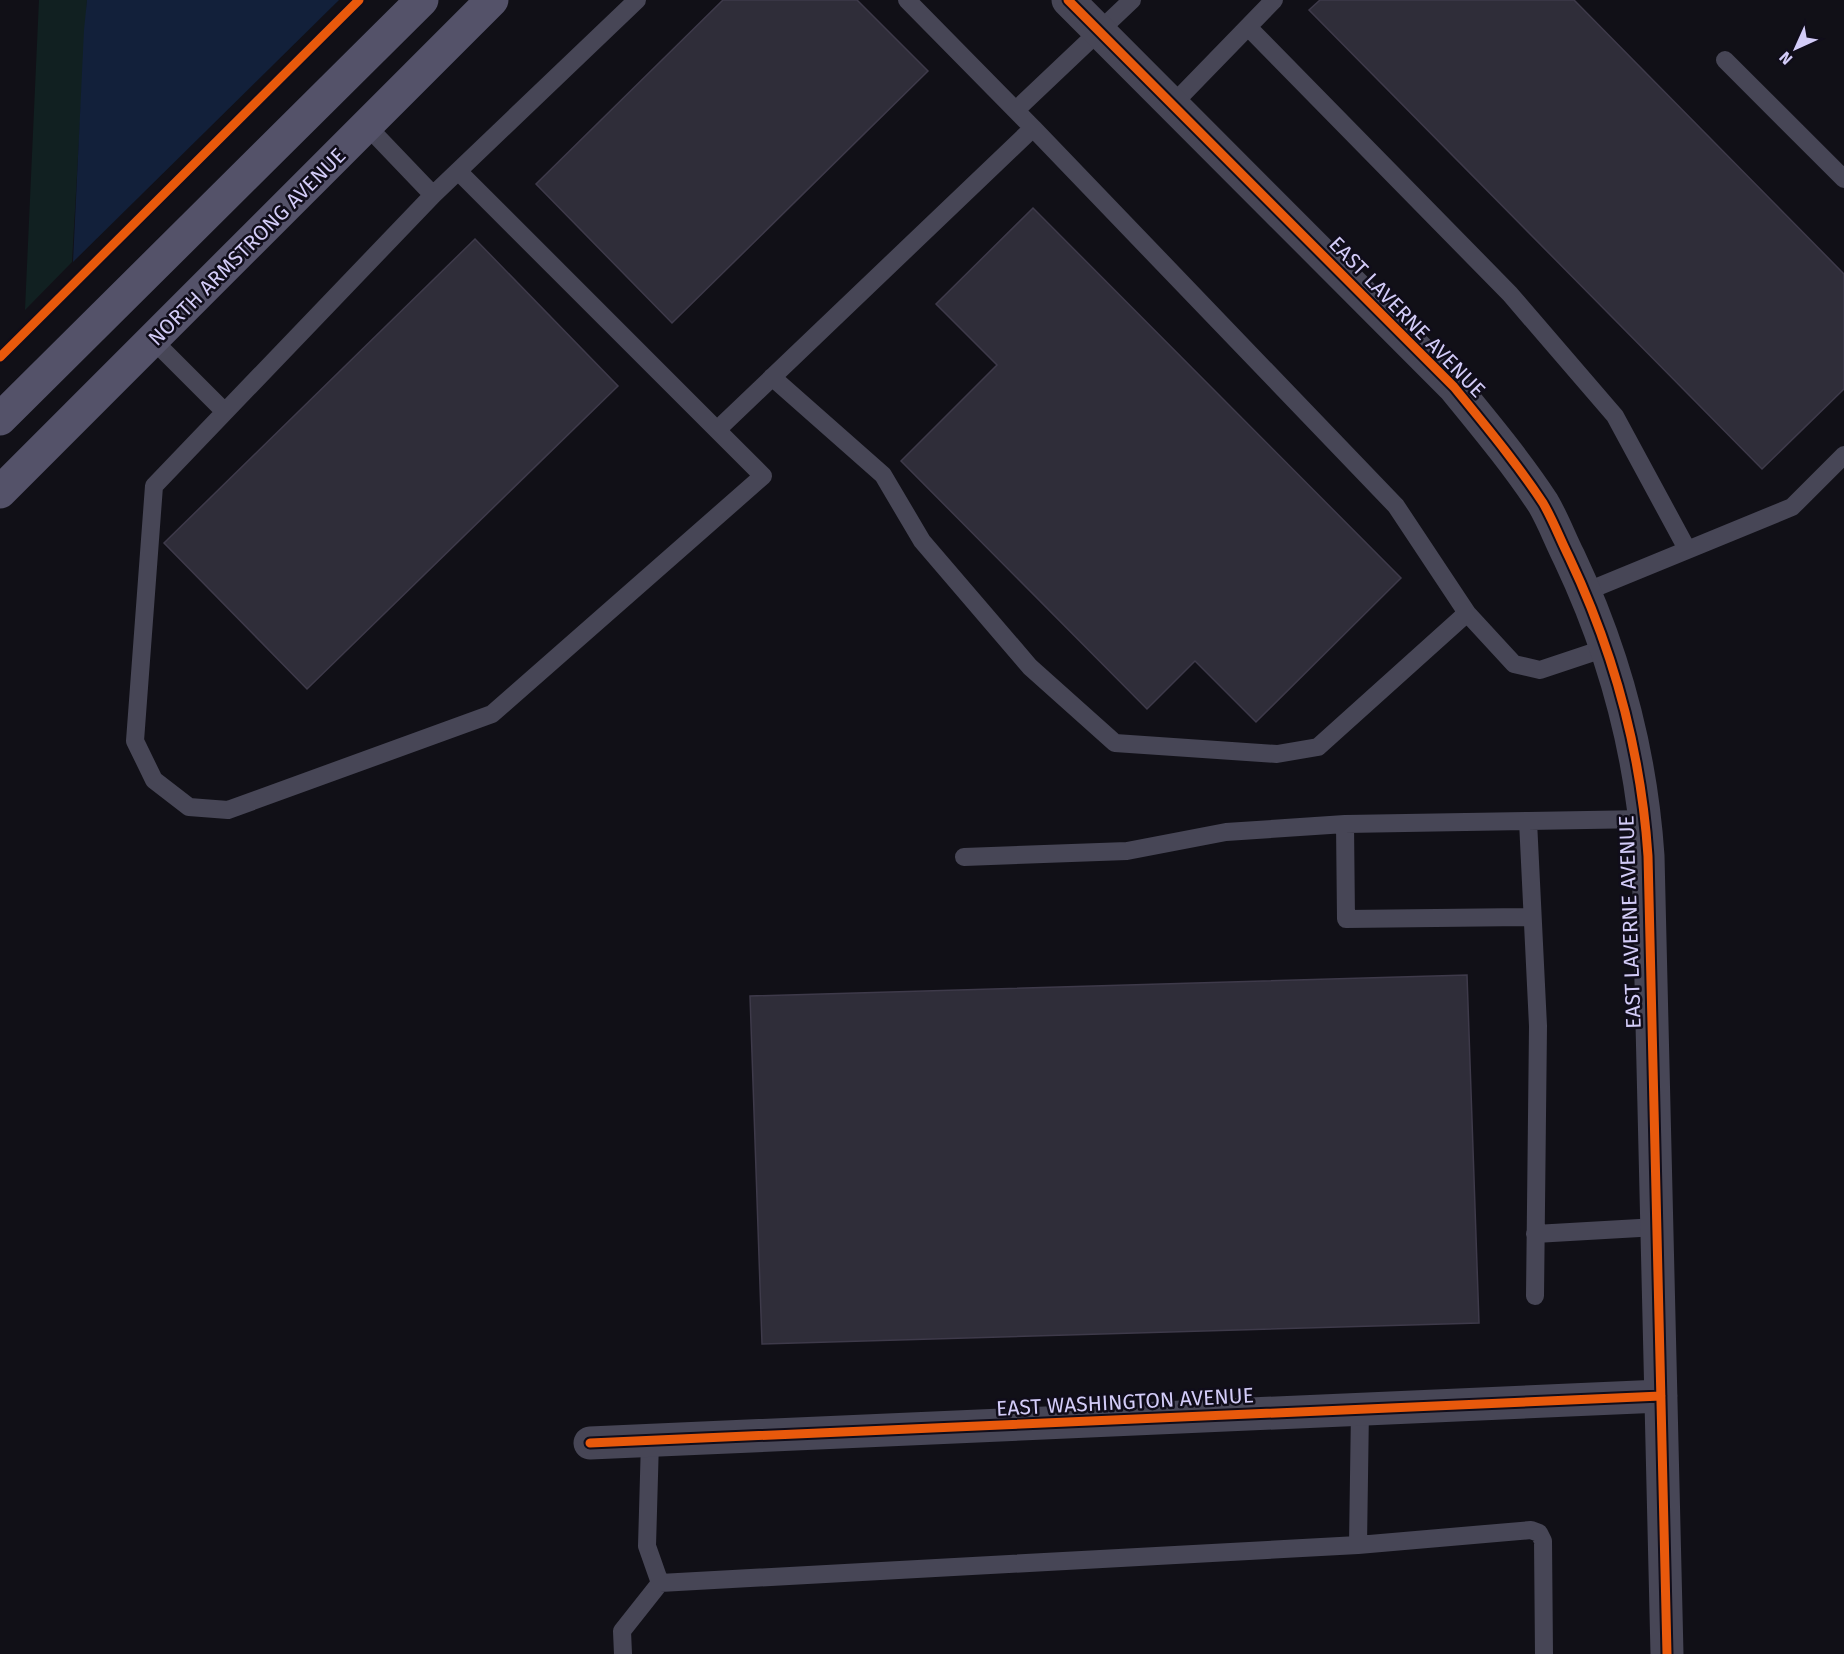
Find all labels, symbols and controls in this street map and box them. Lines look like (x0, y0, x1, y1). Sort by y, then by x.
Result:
north arrow (1766, 18, 1826, 78)
text: N (1775, 48, 1796, 69)
street label: NORTH ARMSTRONG AVENUE (143, 143, 351, 351)
street label: EAST LAVERNE AVENUE (1323, 231, 1491, 403)
street label: EAST LAVERNE AVENUE (1613, 815, 1647, 1029)
street label: EAST WASHINGTON AVENUE (996, 1382, 1254, 1422)

